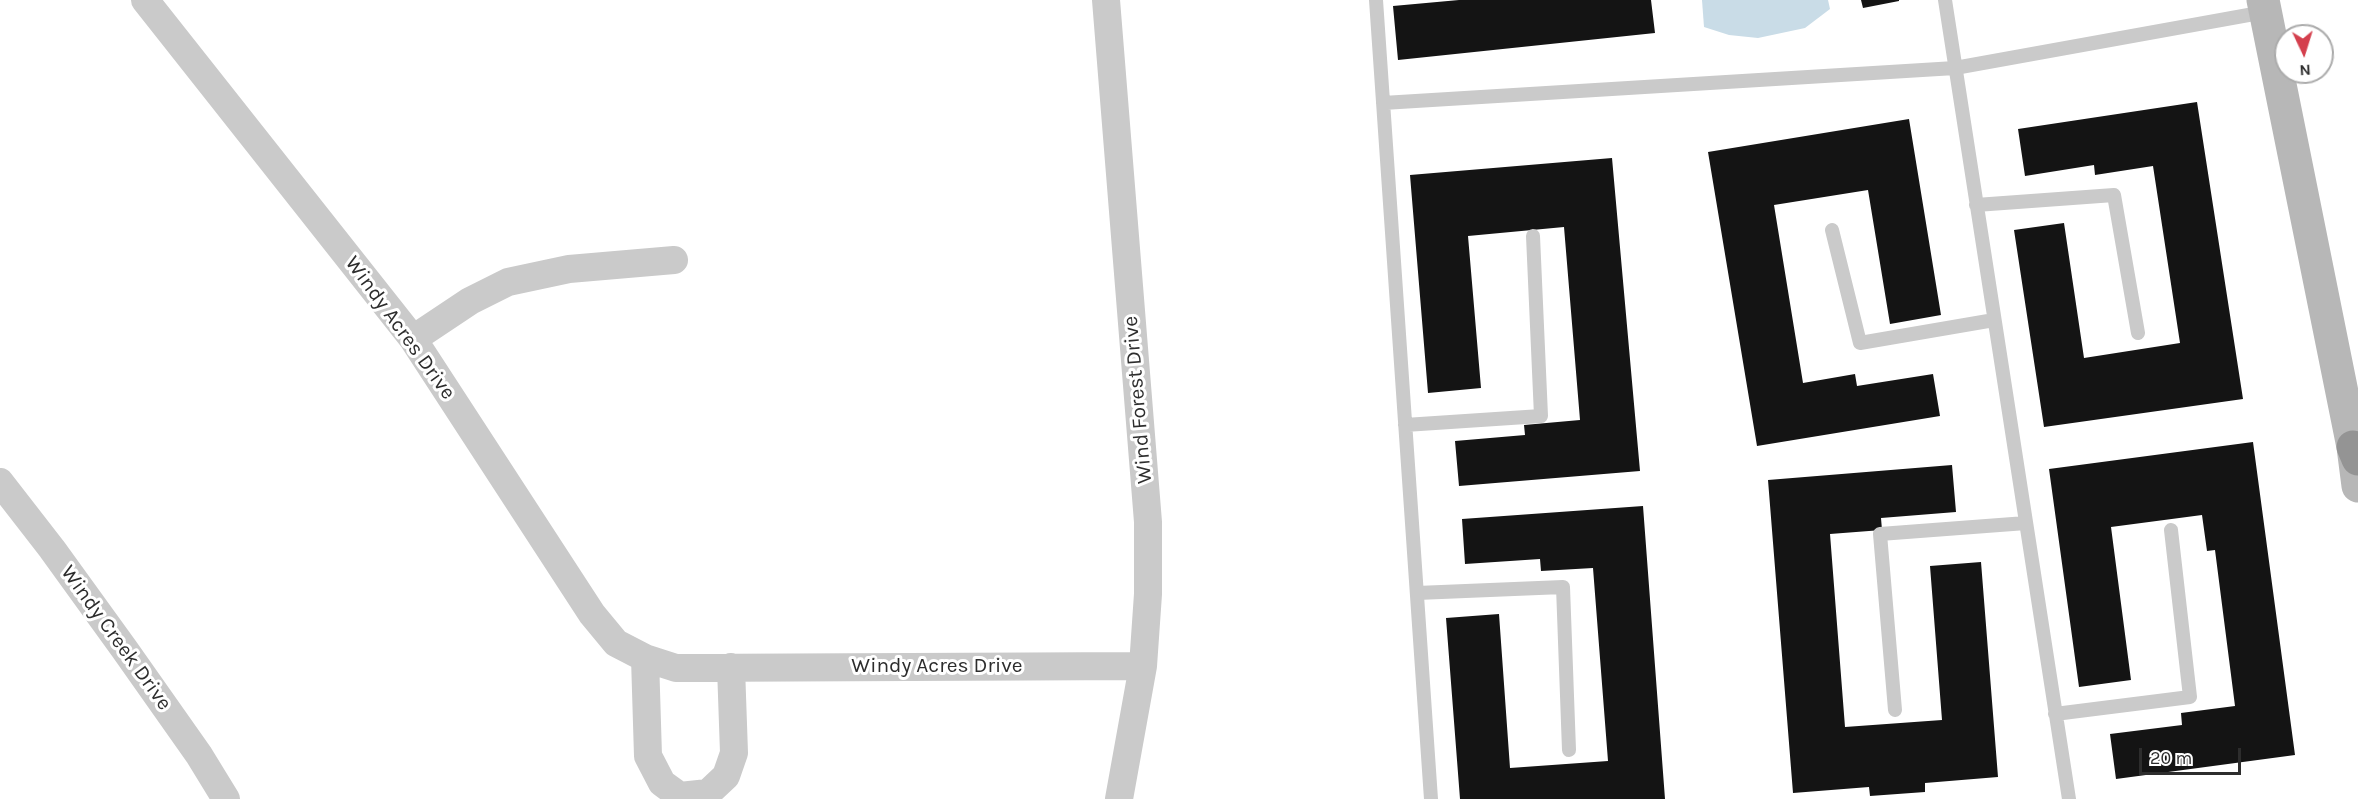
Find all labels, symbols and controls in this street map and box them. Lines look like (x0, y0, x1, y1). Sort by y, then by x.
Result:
north arrow (2274, 24, 2334, 84)
text: N (2299, 61, 2312, 80)
street label: Windy Acres Drive (339, 251, 461, 405)
street label: Wind Forest Drive (1118, 315, 1158, 485)
street label: Windy Creek Drive (55, 561, 177, 715)
street label: Windy Acres Drive (851, 653, 1023, 679)
scale bar (2142, 736, 2244, 774)
text: 20 m (2150, 747, 2192, 769)

